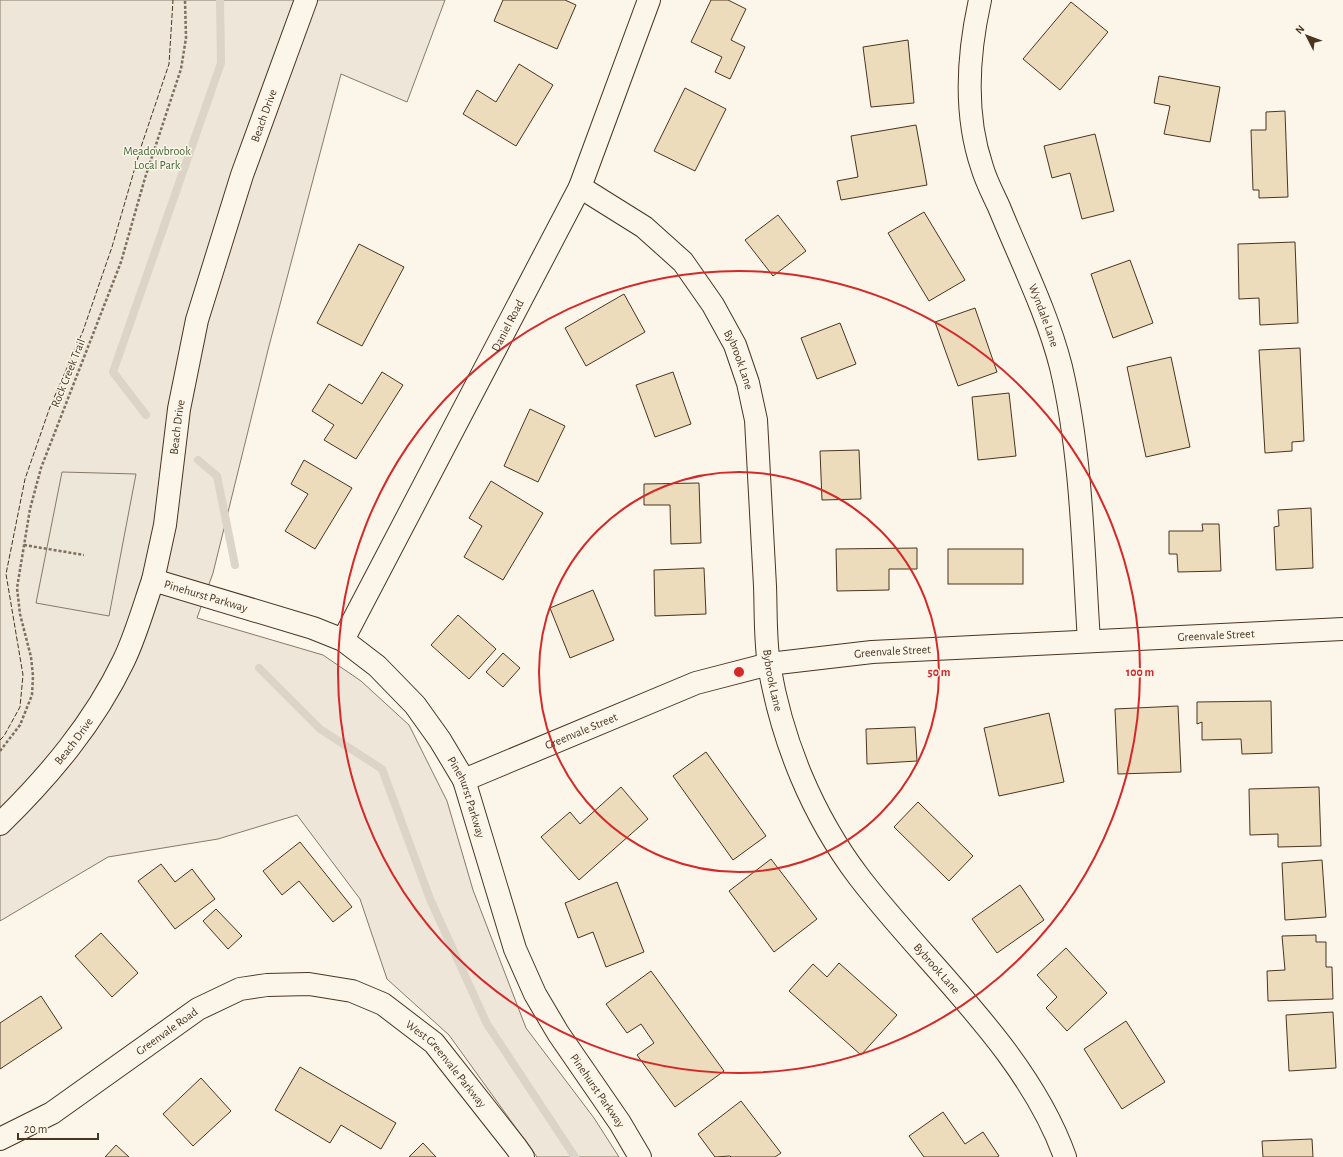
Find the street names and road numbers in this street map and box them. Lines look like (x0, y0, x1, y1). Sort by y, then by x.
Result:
street label: Beach Drive (249, 88, 279, 144)
street label: Wyndale Lane (1027, 282, 1061, 348)
street label: Daniel Road (489, 298, 526, 353)
street label: Bybrook Lane (722, 328, 755, 390)
street label: Rock Creek Trail (49, 337, 87, 409)
street label: Beach Drive (168, 398, 187, 455)
street label: Pinehurst Parkway (163, 578, 249, 615)
street label: Greenvale Street (1177, 627, 1255, 643)
street label: Greenvale Street (853, 643, 931, 660)
street label: Bybrook Lane (761, 649, 785, 713)
street label: Greenvale Street (543, 711, 619, 751)
street label: Beach Drive (52, 715, 95, 767)
street label: Pinehurst Parkway (445, 754, 487, 840)
street label: Bybrook Lane (911, 941, 962, 996)
street label: Greenvale Road (134, 1005, 200, 1057)
street label: West Greenvale Parkway (404, 1018, 489, 1110)
street label: Pinehurst Parkway (568, 1052, 627, 1130)

